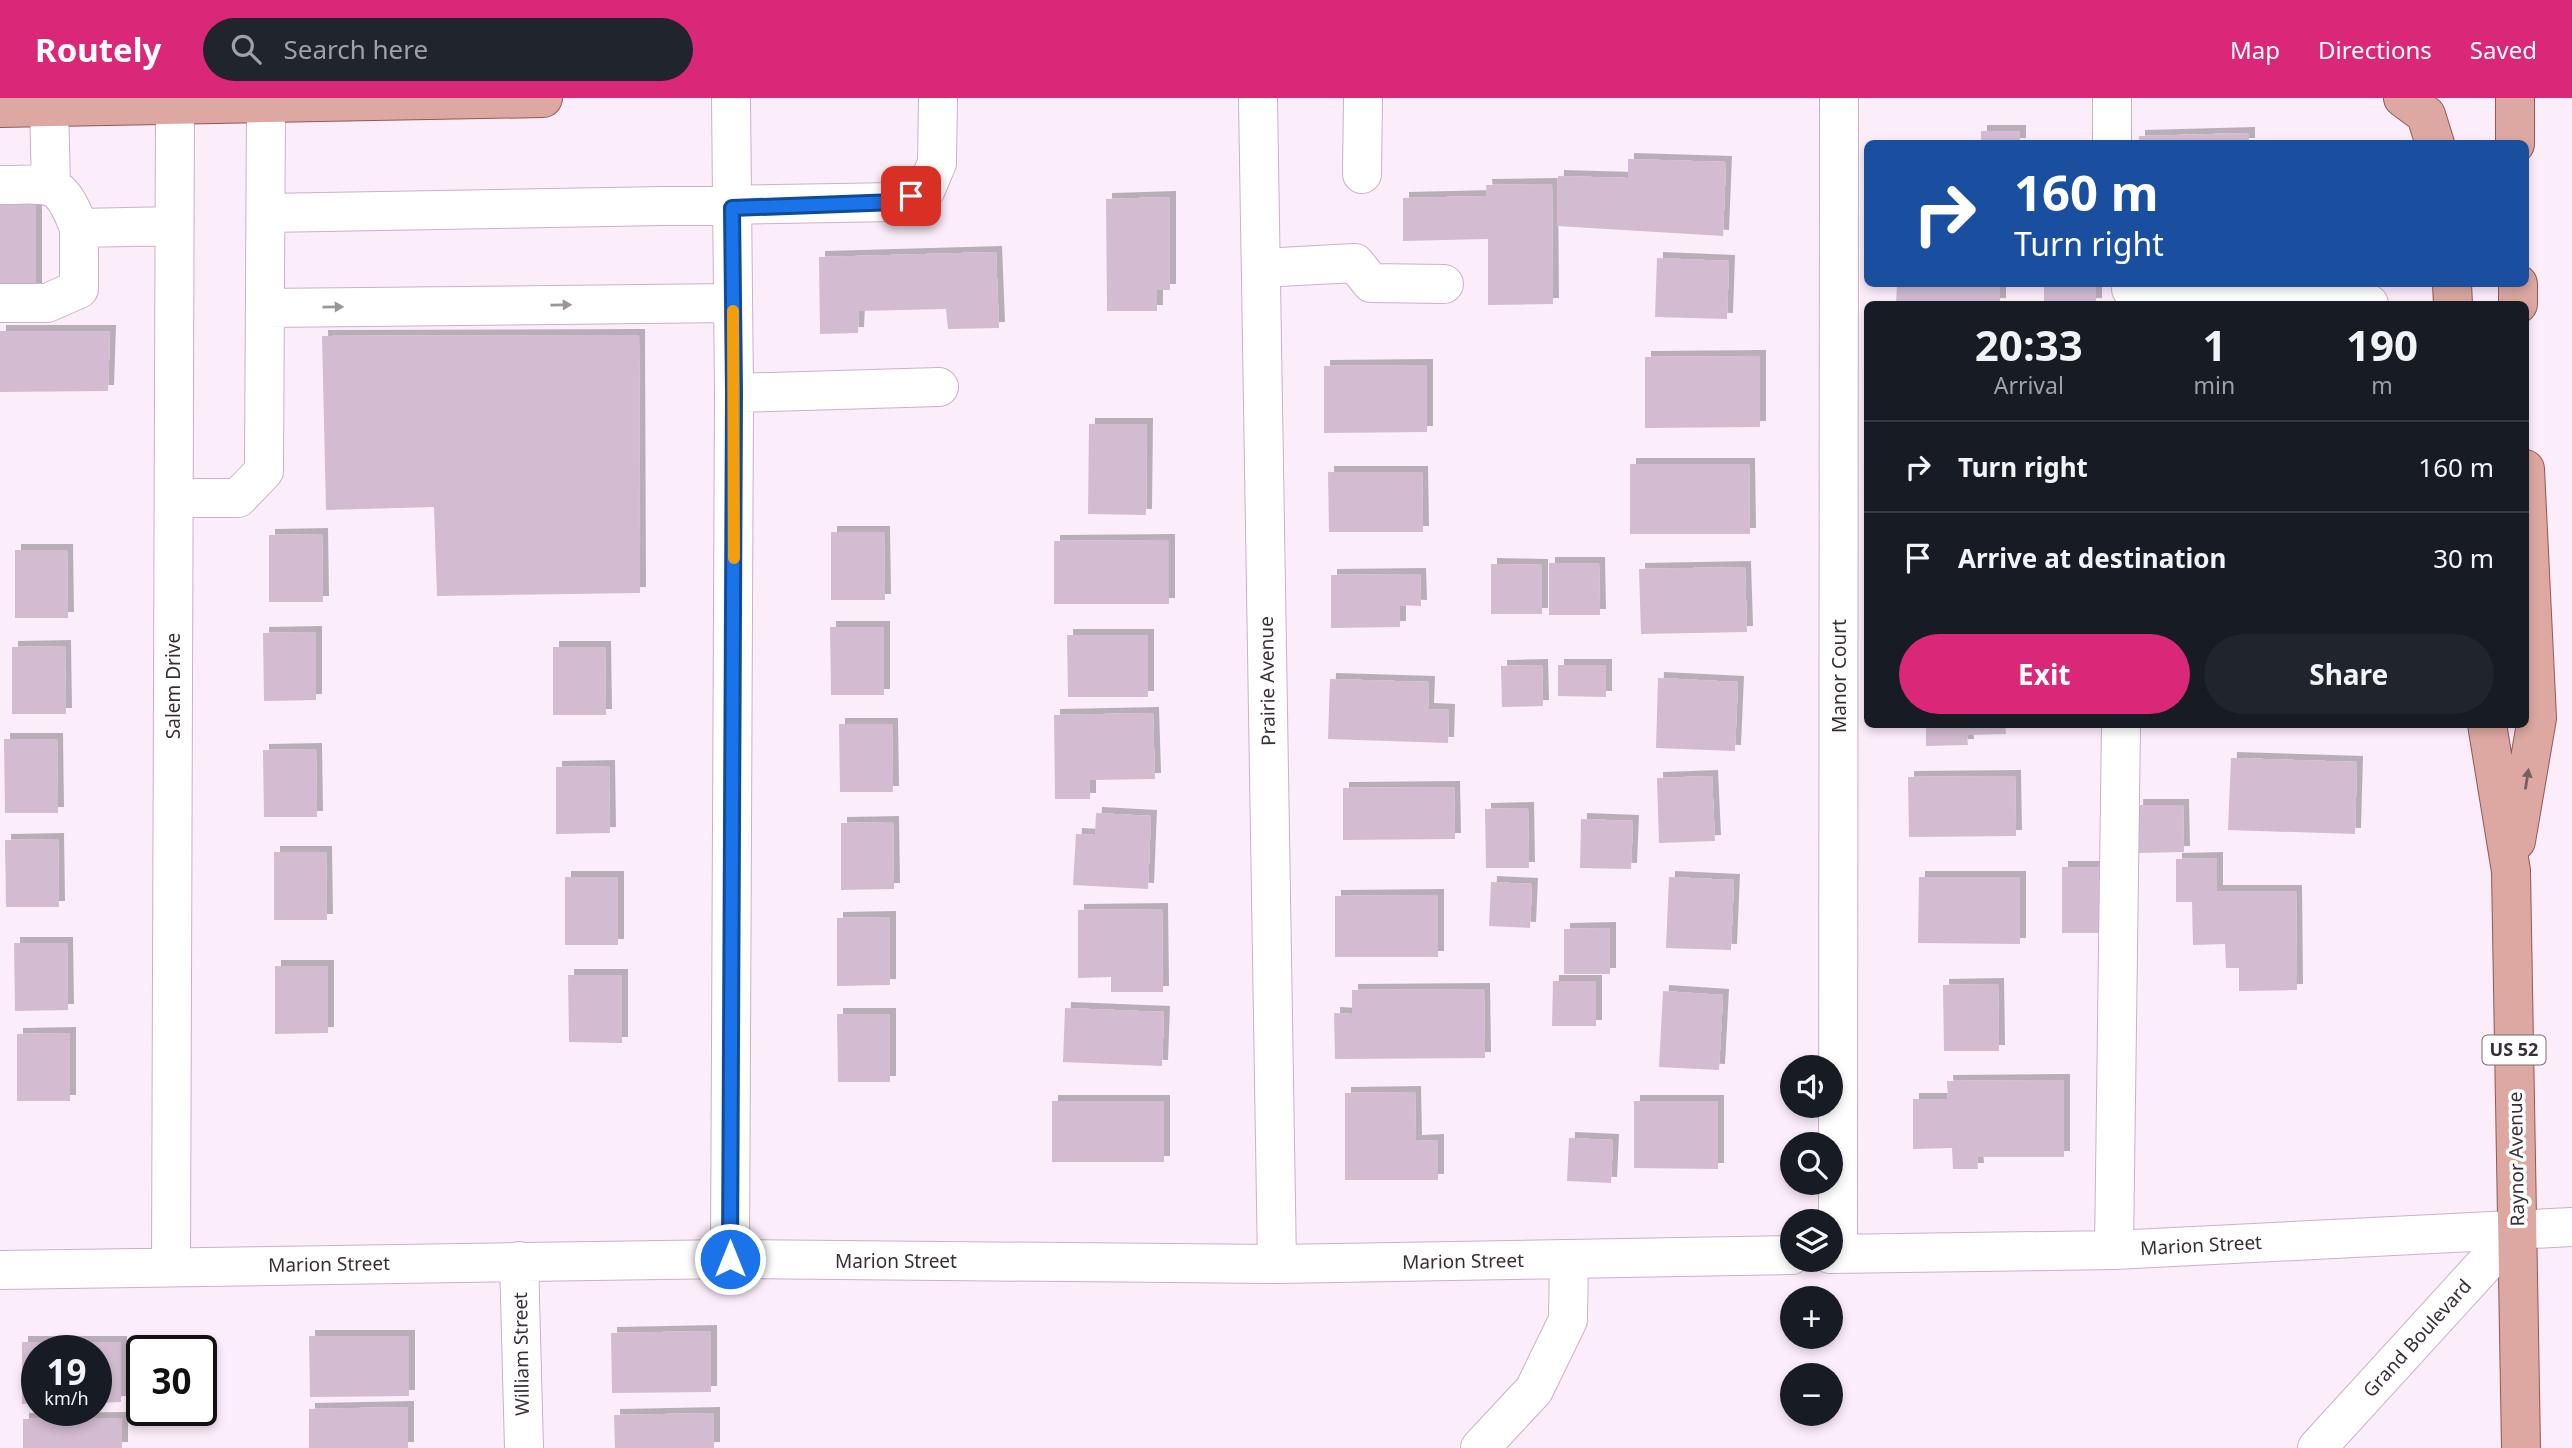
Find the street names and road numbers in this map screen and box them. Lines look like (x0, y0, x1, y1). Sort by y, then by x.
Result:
street label: Prairie Avenue (1253, 616, 1281, 746)
street label: Manor Court (1826, 619, 1852, 733)
street label: Salem Drive (160, 633, 186, 739)
road number: US 52 (2482, 1035, 2546, 1065)
street label: Raynor Avenue (2502, 1091, 2530, 1227)
street label: Marion Street (2139, 1229, 2263, 1261)
street label: Marion Street (1402, 1247, 1524, 1275)
street label: Marion Street (835, 1248, 957, 1274)
street label: Marion Street (268, 1250, 390, 1278)
street label: Grand Boulevard (2357, 1273, 2477, 1403)
street label: William Street (507, 1292, 535, 1416)

